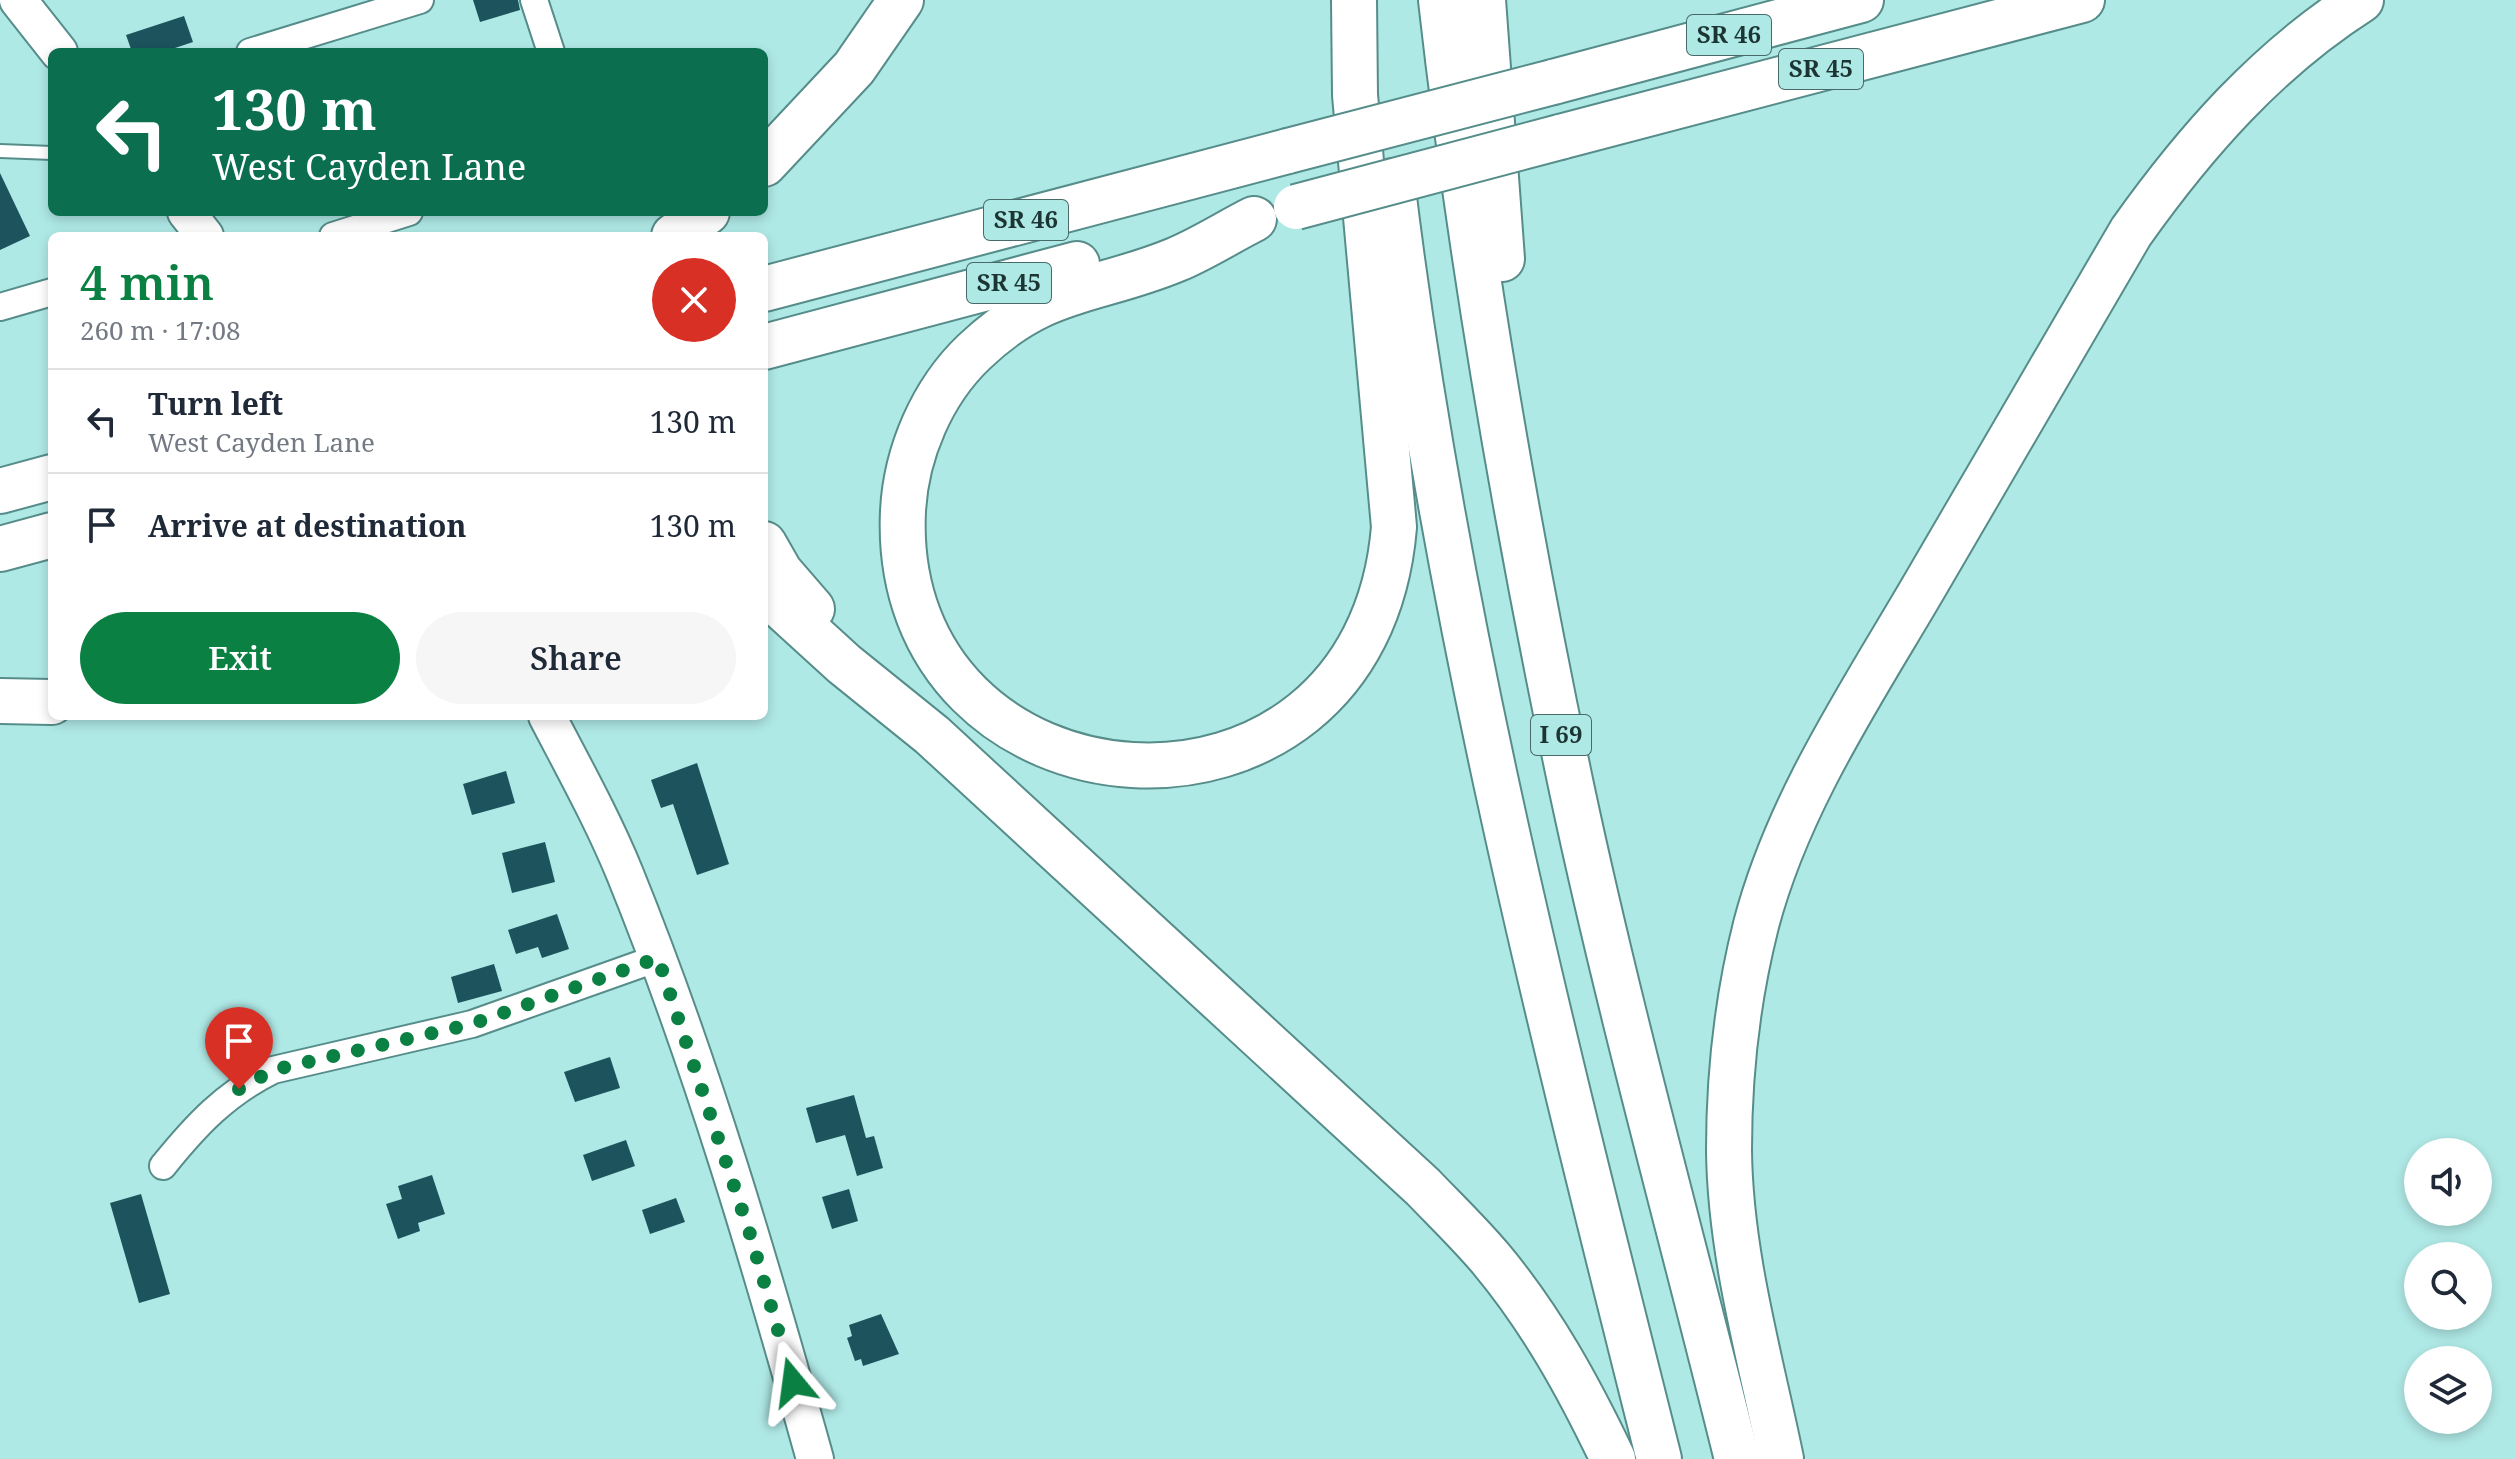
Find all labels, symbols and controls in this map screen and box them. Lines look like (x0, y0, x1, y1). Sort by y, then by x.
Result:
road number: SR 46 (1687, 15, 1771, 55)
road number: SR 45 (1779, 49, 1863, 89)
text: 130 m (212, 70, 377, 146)
icon: left (80, 80, 184, 184)
text: West Cayden Lane (212, 142, 526, 191)
road number: SR 46 (984, 200, 1068, 240)
text: 4 min (80, 249, 214, 314)
button: close (652, 258, 736, 342)
road number: SR 45 (967, 263, 1051, 303)
text: 260 m · 17:08 (80, 312, 241, 348)
text: Turn left (148, 383, 283, 424)
icon: left (80, 399, 124, 443)
text: 130 m (650, 401, 736, 442)
text: West Cayden Lane (148, 424, 375, 460)
icon: arrive (80, 503, 124, 547)
text: Arrive at destination (148, 505, 467, 546)
text: 130 m (650, 505, 736, 546)
button: Exit (80, 612, 400, 704)
button: Share (416, 612, 736, 704)
road number: I 69 (1531, 715, 1591, 755)
pin (205, 1007, 273, 1089)
icon: arrive (217, 1019, 261, 1063)
map controls (2404, 1138, 2492, 1434)
button: sound (2404, 1138, 2492, 1226)
button: search (2404, 1242, 2492, 1330)
position arrow (751, 1340, 835, 1424)
button: layers (2404, 1346, 2492, 1434)

